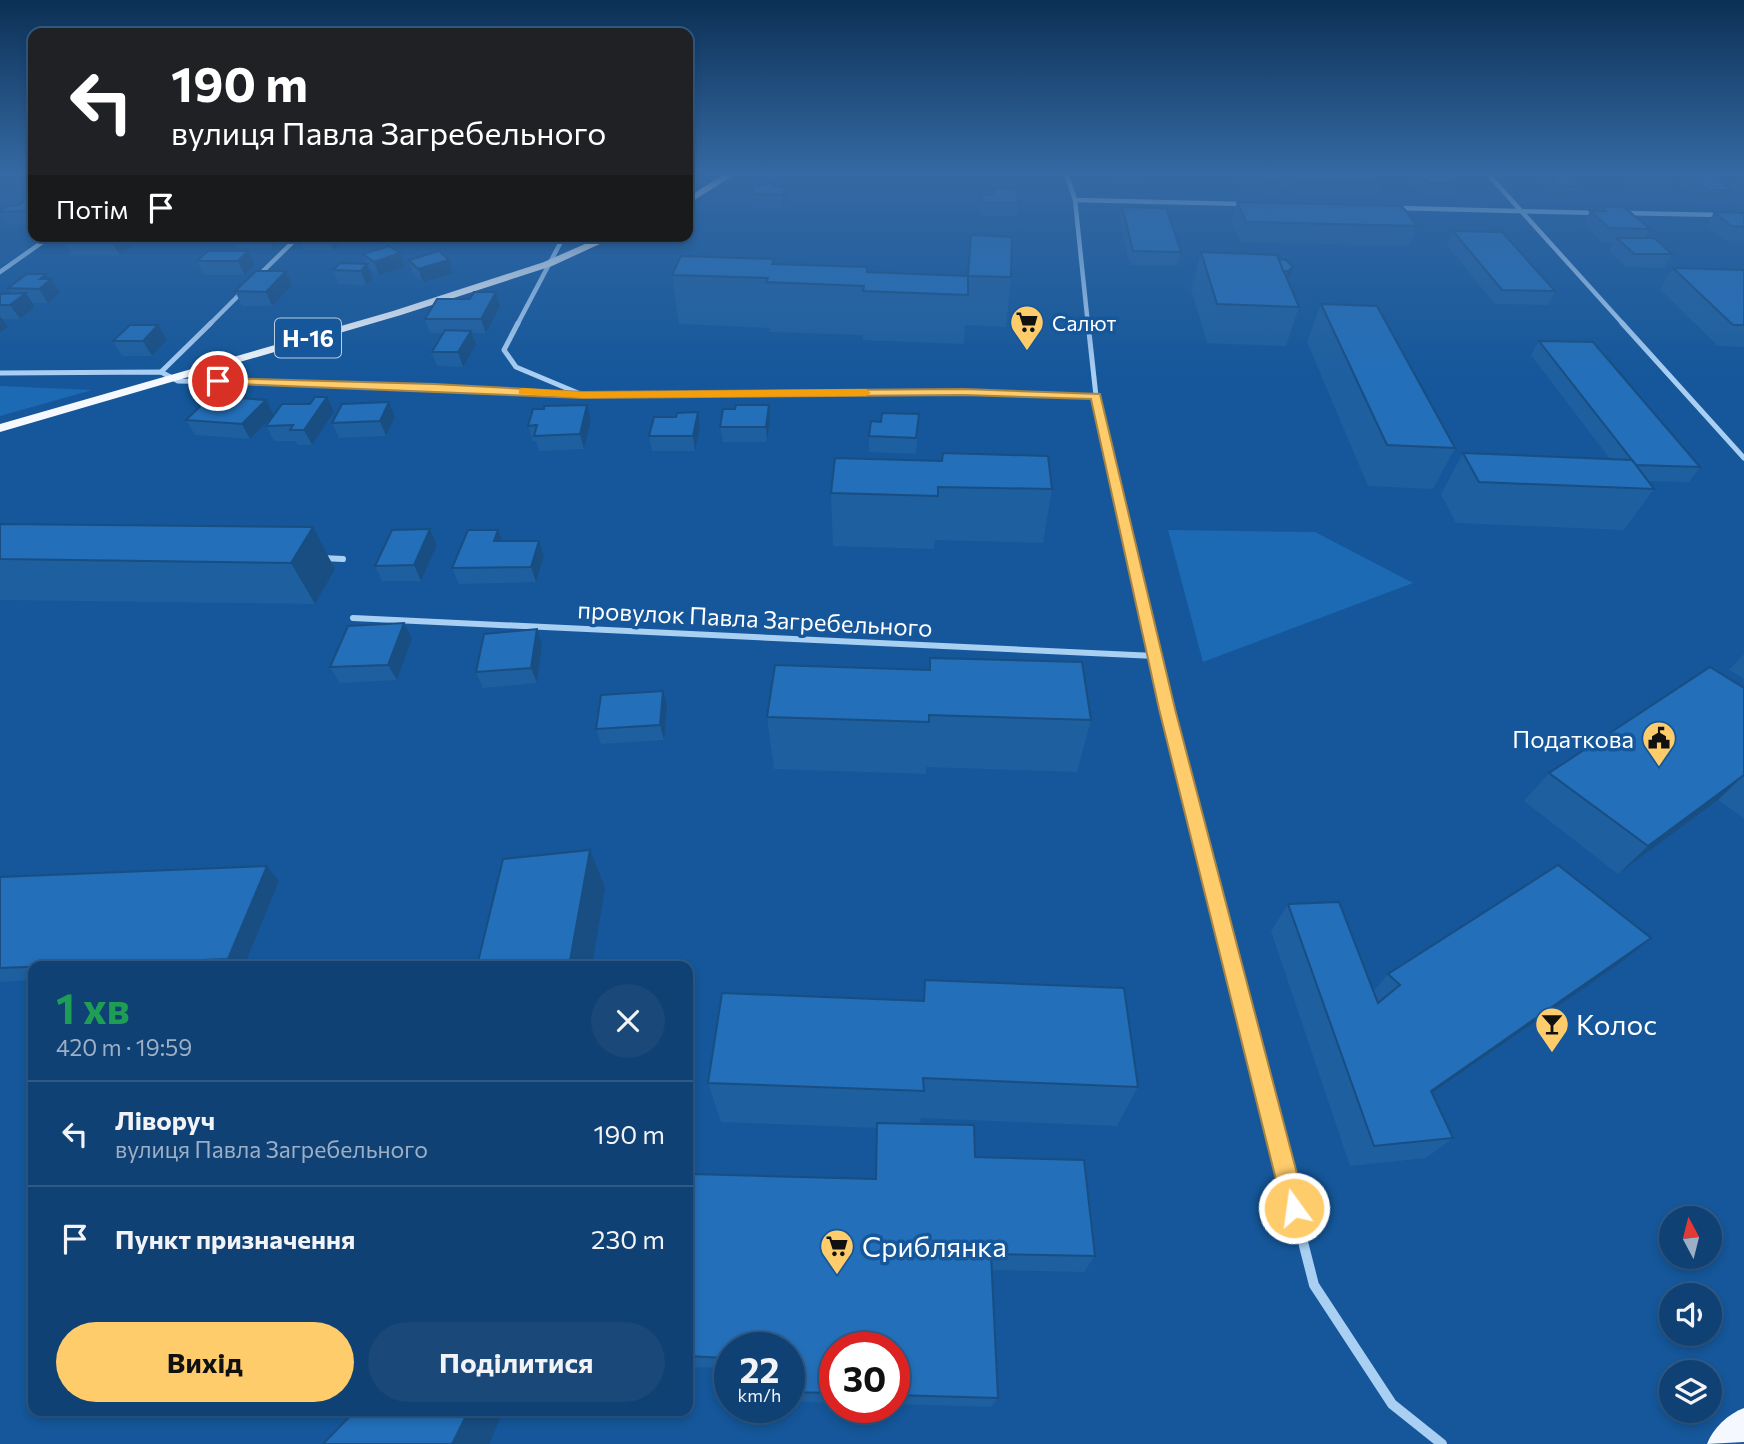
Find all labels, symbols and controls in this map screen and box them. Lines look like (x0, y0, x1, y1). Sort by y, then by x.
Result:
text: 190 m (171, 52, 308, 112)
icon: left (56, 56, 147, 147)
text: вулиця Павла Загребельного (171, 112, 606, 152)
icon: arrive (142, 189, 180, 227)
text: Потім (56, 193, 128, 224)
supermarket icon: Салют (1008, 303, 1046, 352)
place label: Салют (1052, 310, 1116, 335)
road number: Н-16 (275, 318, 341, 358)
pin (188, 351, 248, 411)
icon: arrive (199, 362, 237, 400)
street label: провулок Павла Загребельного (577, 594, 933, 642)
public building icon: Податкова (1640, 719, 1678, 768)
place label: Податкова (1512, 724, 1634, 753)
text: 1 хв (56, 981, 130, 1033)
button: close (591, 984, 665, 1058)
bar icon: Колос (1533, 1005, 1571, 1054)
place label: Колос (1576, 1007, 1657, 1041)
text: 420 m · 19:59 (56, 1033, 192, 1061)
text: Ліворуч (115, 1104, 215, 1135)
icon: left (56, 1115, 94, 1153)
text: 190 m (593, 1118, 665, 1149)
text: вулиця Павла Загребельного (115, 1135, 428, 1163)
position arrow (1257, 1171, 1331, 1245)
north arrow (1659, 1206, 1722, 1269)
map controls (1659, 1206, 1722, 1423)
icon: arrive (56, 1220, 94, 1258)
text: Пункт призначення (115, 1223, 355, 1254)
text: 230 m (591, 1223, 665, 1254)
supermarket icon: Сриблянка (818, 1227, 856, 1276)
place label: Сриблянка (862, 1229, 1007, 1263)
button: sound (1659, 1283, 1722, 1346)
button: Вихід (56, 1322, 354, 1402)
button: Поділитися (368, 1322, 665, 1402)
speed limit sign: 30 (819, 1332, 910, 1423)
text: 22 (740, 1347, 779, 1390)
button: layers (1659, 1360, 1722, 1423)
text: km/h (738, 1384, 781, 1406)

